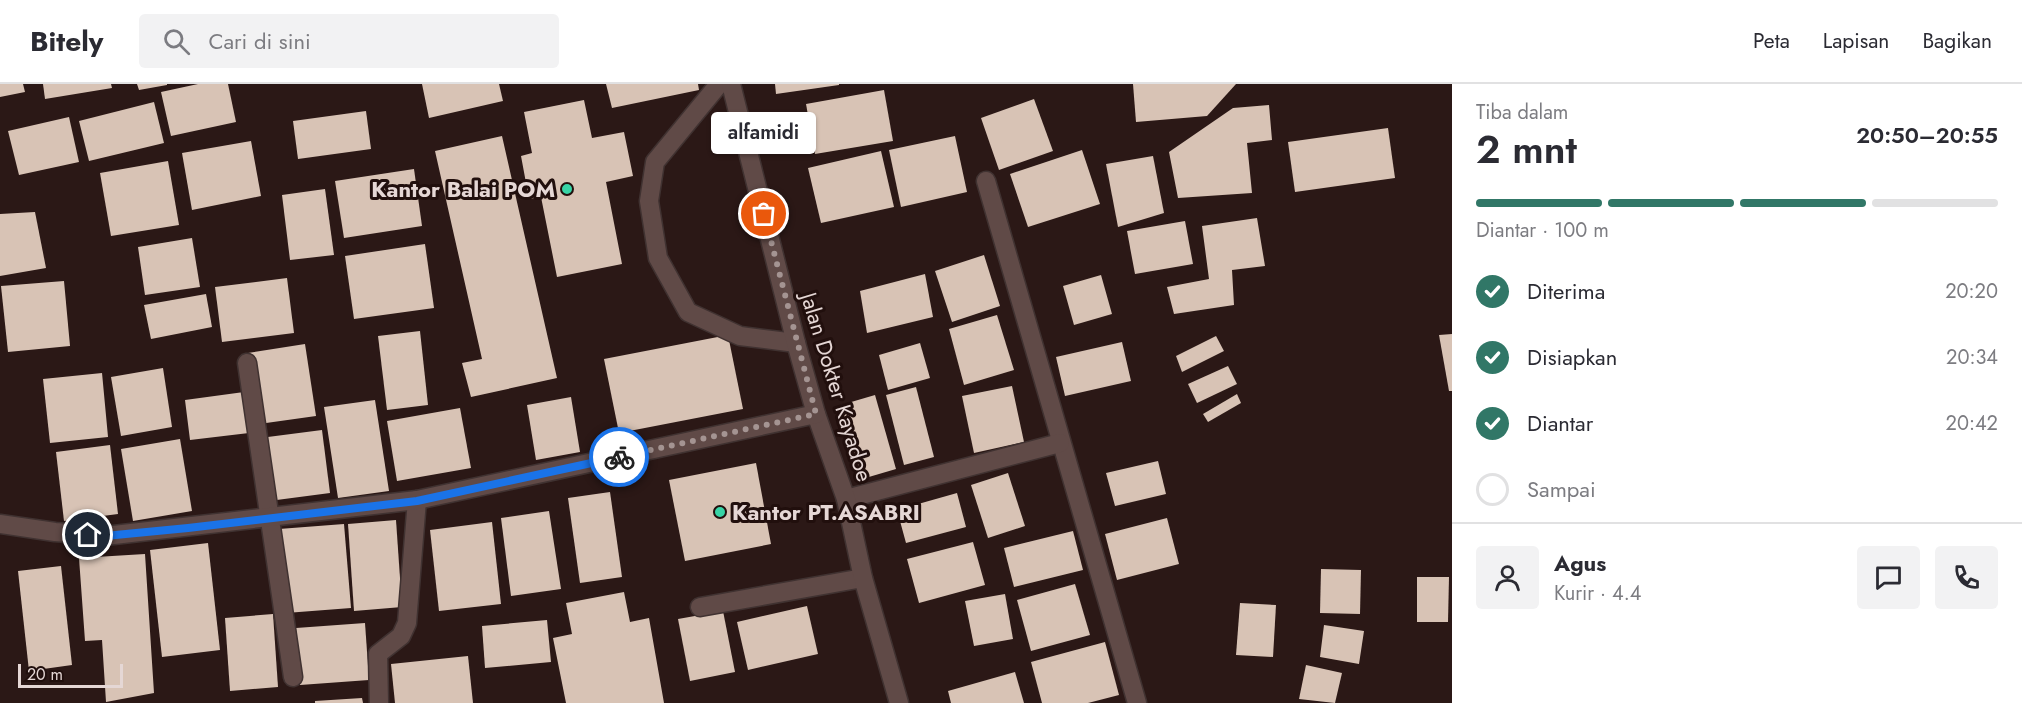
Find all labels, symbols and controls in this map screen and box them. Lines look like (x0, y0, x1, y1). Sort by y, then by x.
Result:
search box (139, 14, 559, 68)
text: Bitely (30, 21, 103, 62)
icon: search (160, 25, 193, 58)
text: Cari di sini (208, 25, 311, 57)
text: Peta (1753, 26, 1790, 56)
text: Lapisan (1823, 26, 1889, 56)
text: Bagikan (1922, 26, 1992, 56)
text: Tiba dalam (1476, 98, 1568, 127)
callout: alfamidi (712, 112, 816, 154)
text: alfamidi (728, 118, 799, 147)
text: 20:50–20:55 (1856, 119, 1998, 151)
text: 2 mnt (1476, 121, 1577, 178)
place label: Kantor Balai POM (371, 173, 555, 205)
marker: Kantor Balai POM (560, 182, 574, 196)
pin (738, 188, 789, 239)
icon: bag (747, 197, 780, 230)
text: Diantar · 100 m (1476, 216, 1609, 245)
icon: check (1476, 275, 1509, 308)
text: Diterima (1527, 275, 1605, 307)
text: 20:20 (1945, 277, 1998, 306)
street label: Jalan Dokter Kayadoe (792, 286, 881, 485)
icon: check (1476, 341, 1509, 374)
text: Disiapkan (1527, 341, 1617, 373)
text: 20:34 (1946, 343, 1998, 372)
icon: check (1476, 407, 1509, 440)
text: Diantar (1527, 407, 1593, 439)
text: 20:42 (1946, 409, 1998, 438)
courier (589, 427, 649, 487)
icon: bike (603, 441, 636, 474)
text: Sampai (1527, 473, 1596, 505)
place label: Kantor PT.ASABRI (732, 496, 920, 528)
marker: Kantor PT.ASABRI (713, 505, 727, 519)
pin (62, 509, 113, 560)
icon: home (71, 518, 104, 551)
button: person (1476, 546, 1539, 609)
button: chat (1857, 546, 1920, 609)
button: phone (1935, 546, 1998, 609)
text: Agus (1554, 547, 1606, 579)
text: Kurir · 4.4 (1554, 579, 1641, 608)
scale bar (18, 661, 123, 688)
text: 20 m (27, 663, 63, 686)

